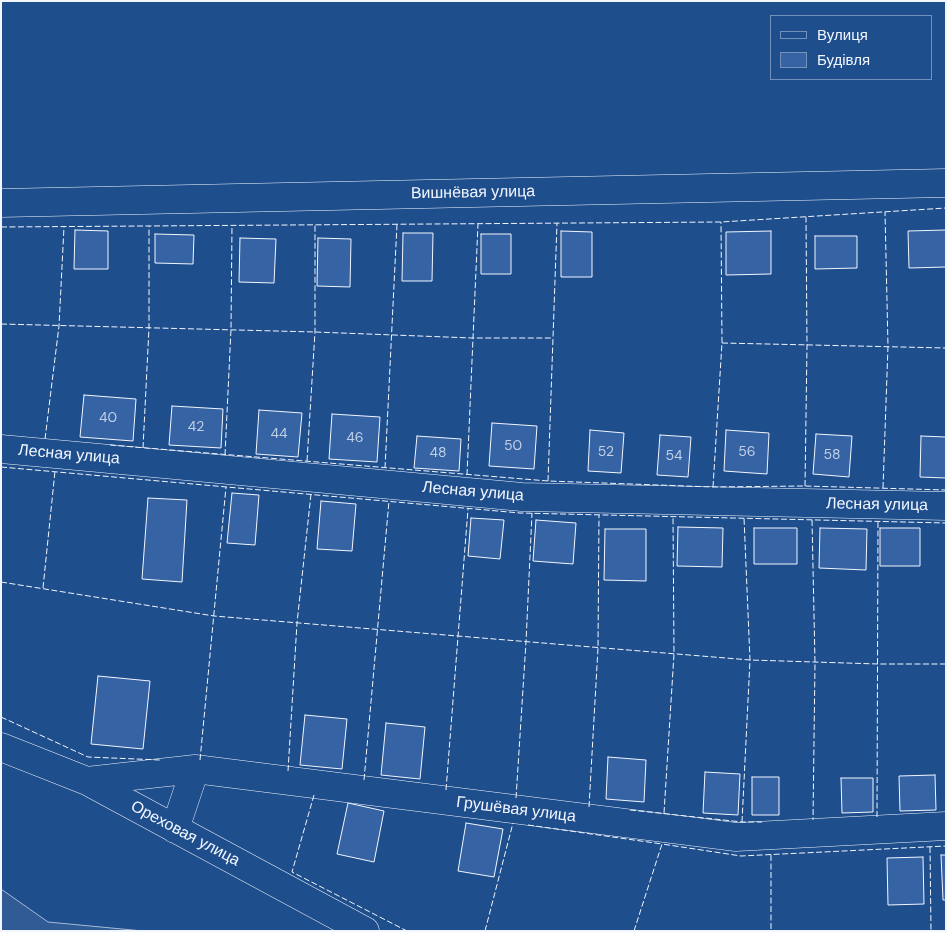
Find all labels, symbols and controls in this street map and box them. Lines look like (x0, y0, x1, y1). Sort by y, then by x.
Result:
legend (770, 15, 932, 80)
text: Вулиця (817, 25, 868, 45)
text: Будівля (817, 50, 870, 70)
street label: Вишнёвая улица (411, 182, 535, 204)
house number: 40 (99, 410, 117, 426)
house number: 42 (188, 419, 204, 435)
house number: 44 (271, 426, 287, 442)
house number: 46 (346, 430, 364, 446)
house number: 50 (504, 438, 522, 454)
street label: Лесная улица (17, 441, 121, 469)
house number: 52 (598, 444, 614, 460)
house number: 56 (738, 444, 756, 460)
house number: 48 (429, 445, 447, 461)
house number: 58 (823, 447, 841, 463)
house number: 54 (665, 448, 683, 464)
street label: Лесная улица (421, 478, 525, 506)
street label: Лесная улица (826, 495, 928, 515)
street label: Грушёвая улица (455, 793, 577, 827)
street label: Ореховая улица (127, 797, 243, 871)

